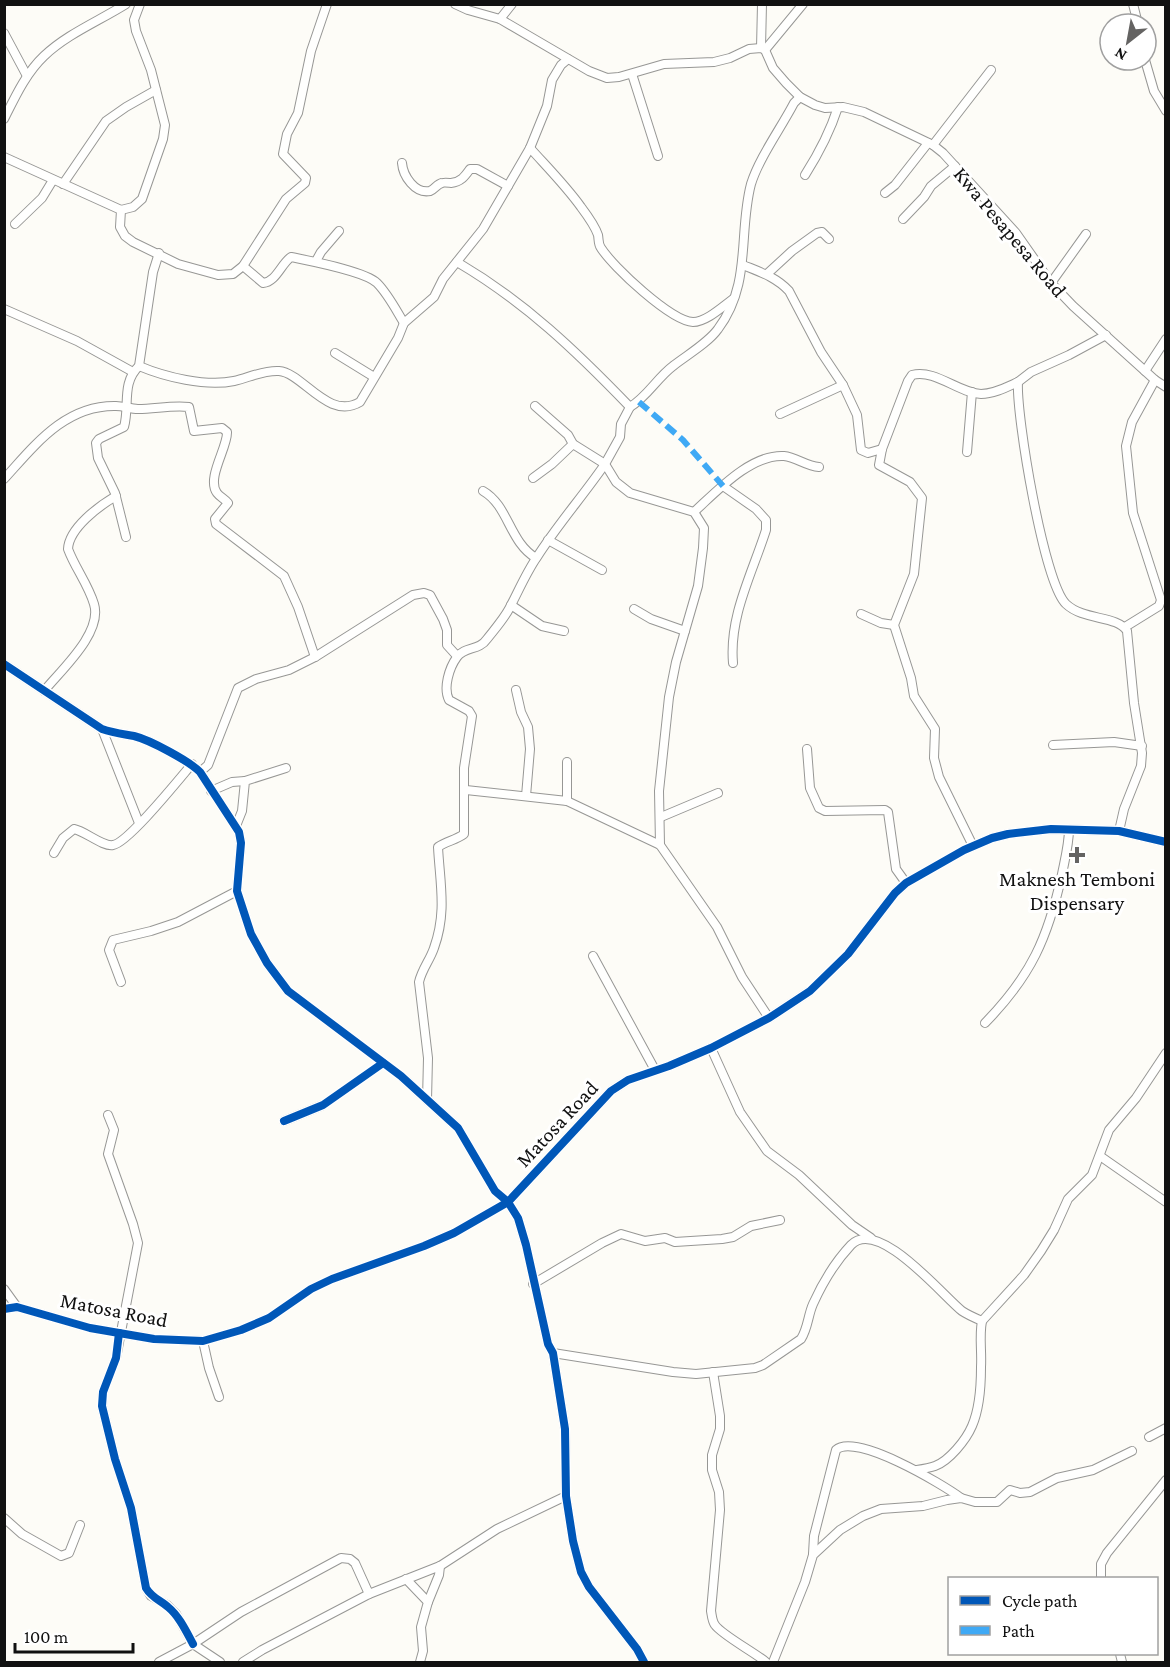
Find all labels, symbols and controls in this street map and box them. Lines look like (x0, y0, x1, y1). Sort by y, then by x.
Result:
north arrow (1098, 12, 1158, 72)
text: N (1111, 44, 1130, 65)
street label: Kwa Pesapesa Road (949, 162, 1071, 302)
marker: Maknesh Temboni Dispensary (1068, 846, 1086, 864)
place label: Maknesh Temboni Dispensary (999, 867, 1155, 915)
street label: Matosa Road (511, 1076, 603, 1172)
street label: Matosa Road (58, 1288, 170, 1332)
legend (948, 1577, 1158, 1655)
text: Cycle path (1002, 1591, 1078, 1611)
scale bar (15, 1616, 134, 1654)
text: Path (1002, 1621, 1035, 1641)
text: 100 m (24, 1627, 69, 1647)

